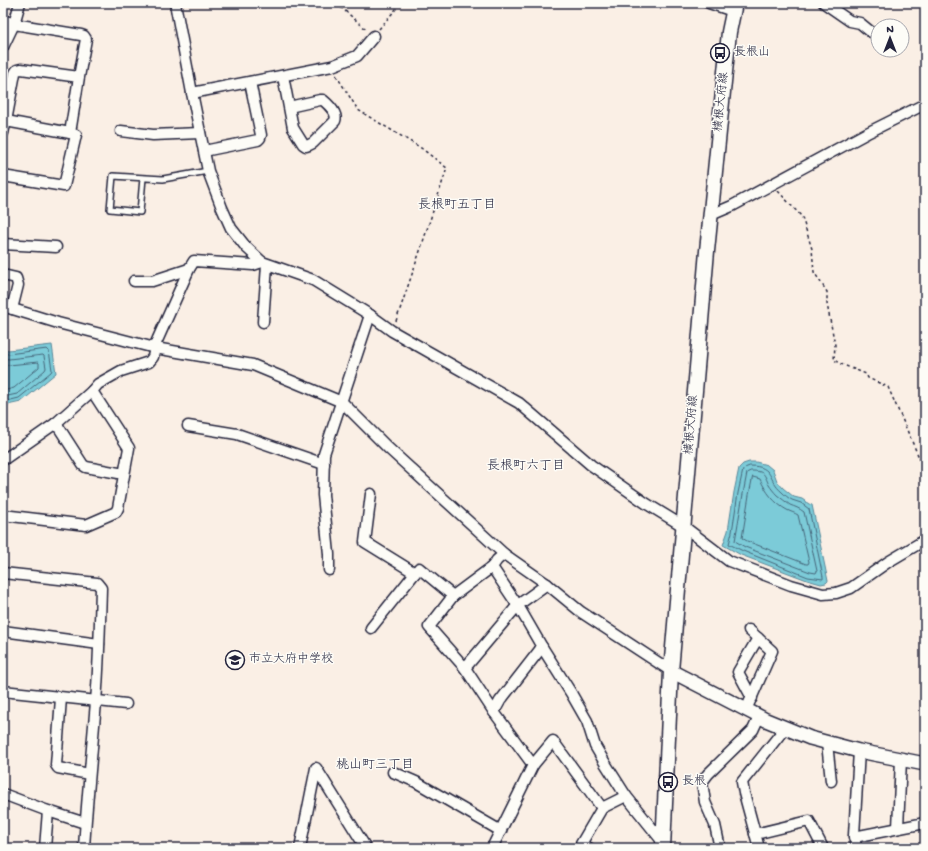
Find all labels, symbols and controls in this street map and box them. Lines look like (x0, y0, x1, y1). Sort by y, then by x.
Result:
north arrow (870, 18, 910, 58)
text: N (886, 24, 894, 36)
bus stop icon: 長根山 (709, 42, 731, 64)
place label: 長根山 (734, 45, 770, 60)
street label: 横根大府線 (711, 71, 732, 133)
district label: 長根町五丁目 (418, 197, 496, 213)
street label: 横根大府線 (681, 394, 702, 456)
district label: 長根町六丁目 (487, 458, 565, 474)
school or university icon: 市立大府中学校 (224, 649, 246, 671)
place label: 市立大府中学校 (249, 652, 333, 667)
district label: 桃山町三丁目 (336, 758, 414, 773)
bus stop icon: 長根 (657, 771, 679, 793)
place label: 長根 (682, 774, 706, 789)

